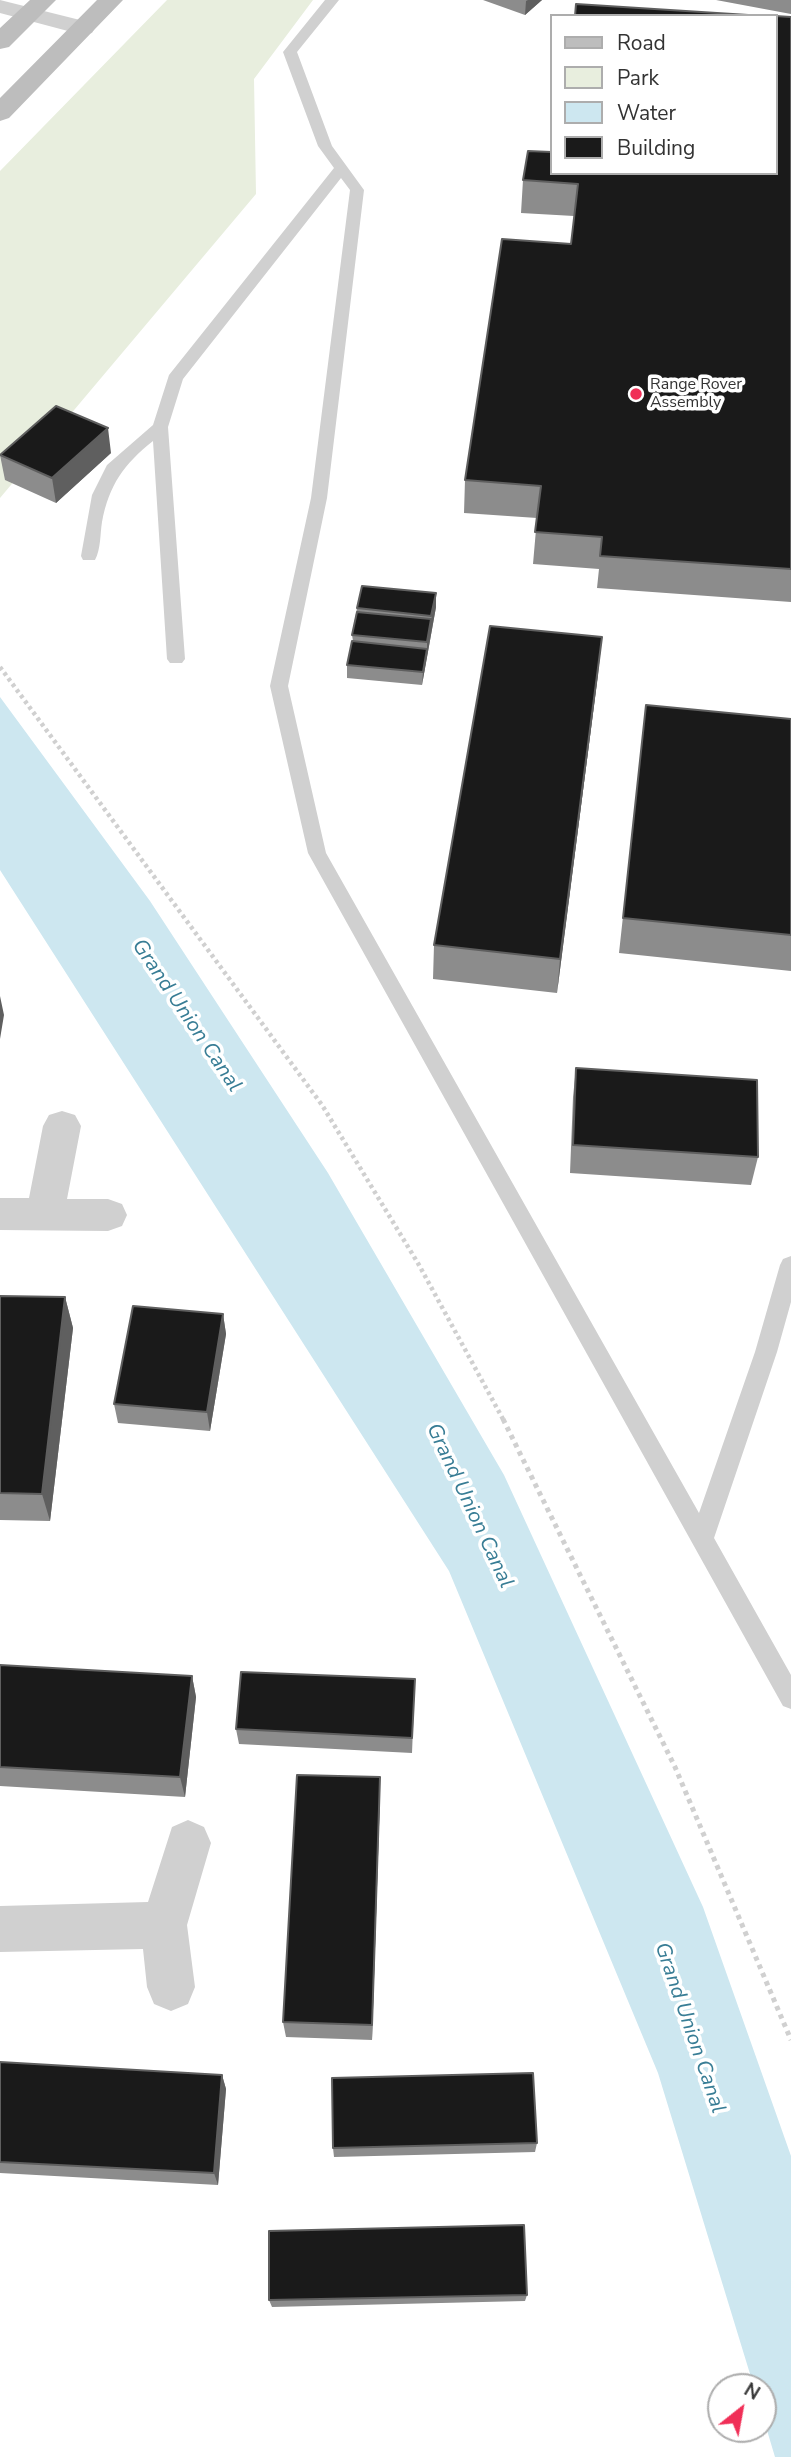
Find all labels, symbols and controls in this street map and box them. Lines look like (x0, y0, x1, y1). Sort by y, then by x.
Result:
legend (550, 14, 777, 175)
text: Road (617, 29, 666, 57)
text: Park (617, 64, 659, 92)
text: Water (617, 99, 676, 127)
text: Building (617, 134, 695, 162)
place label: Range Rover Assembly (650, 375, 742, 413)
marker: Range Rover Assembly (628, 386, 644, 402)
water label: Grand Union Canal (126, 935, 246, 1097)
water label: Grand Union Canal (420, 1420, 518, 1592)
water label: Grand Union Canal (648, 1939, 730, 2117)
north arrow (707, 2373, 777, 2443)
text: N (739, 2377, 765, 2407)

